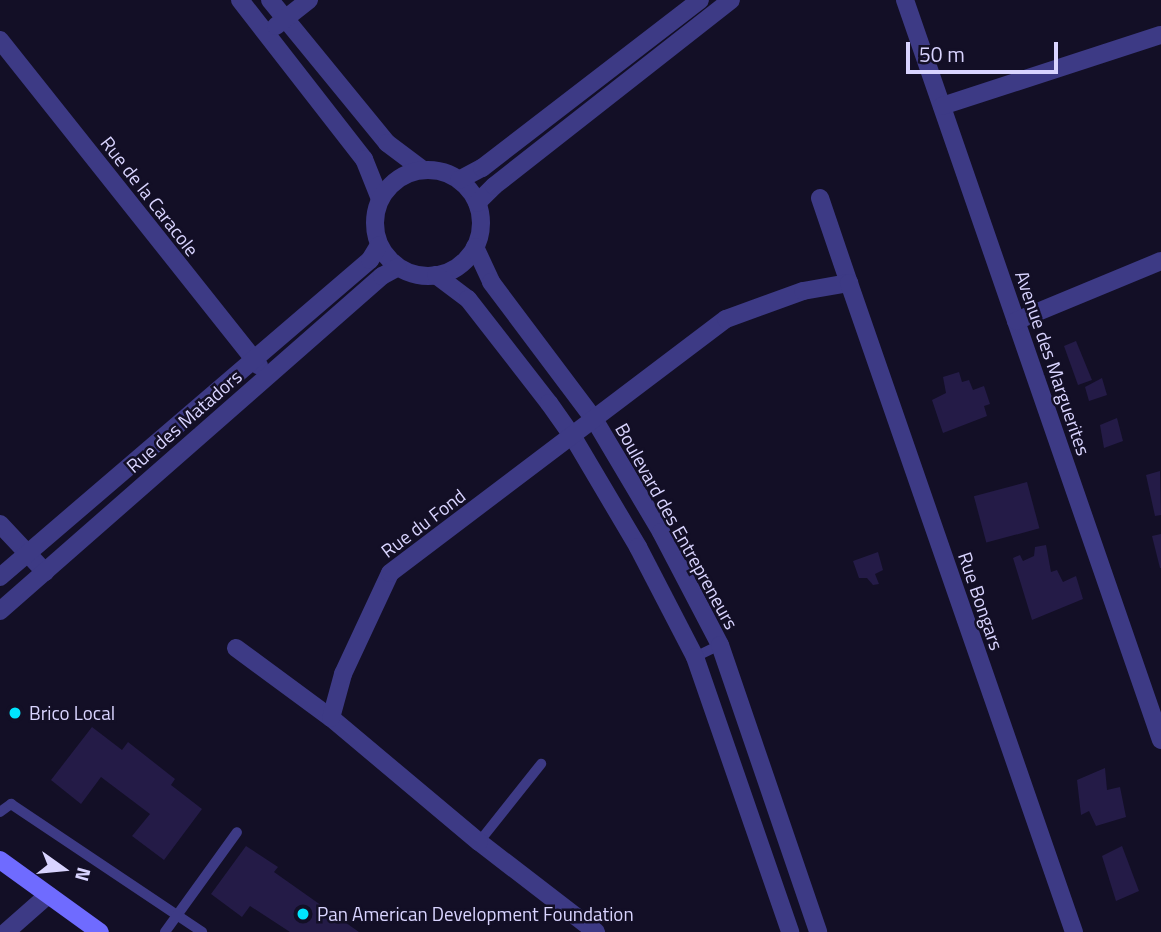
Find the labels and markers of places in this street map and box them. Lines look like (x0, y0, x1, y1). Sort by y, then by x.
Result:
place label: Brico Local (29, 702, 115, 724)
marker: Brico Local (7, 705, 23, 721)
place label: Pan American Development Foundation (317, 903, 634, 925)
marker: Pan American Development Foundation (295, 906, 311, 922)

